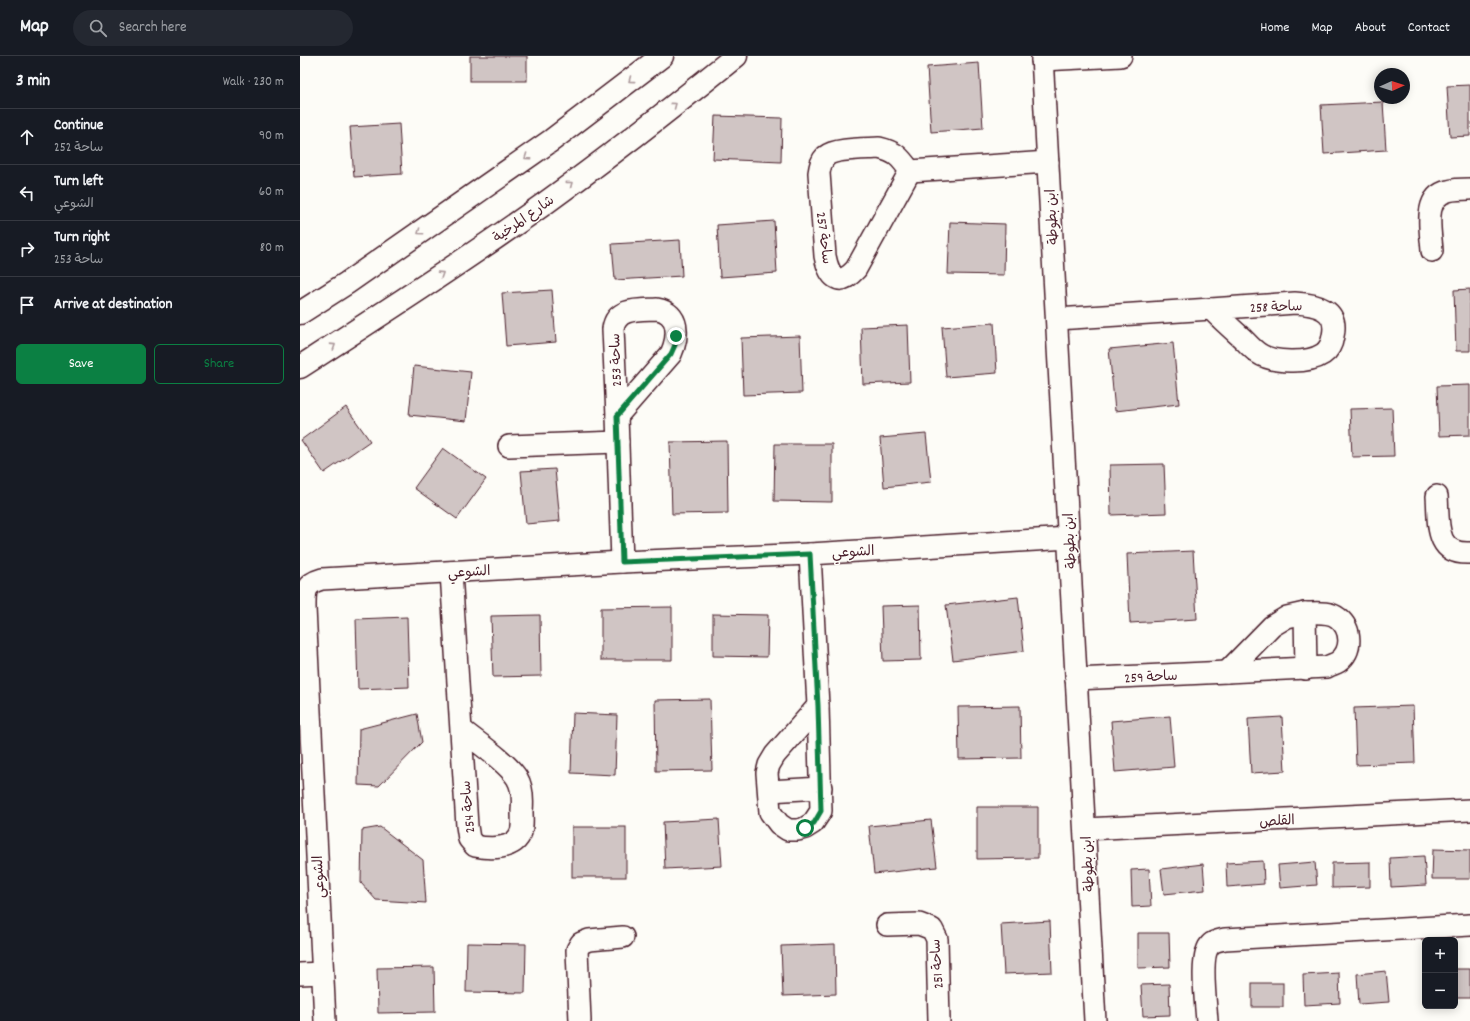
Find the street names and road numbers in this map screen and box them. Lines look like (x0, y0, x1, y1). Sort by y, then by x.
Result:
street label: ابن بطوطة (1042, 188, 1064, 245)
street label: شارع المرخية (489, 191, 559, 248)
street label: ساحة 257 (810, 211, 836, 265)
street label: ساحة 258 (1249, 297, 1303, 319)
street label: ساحة 253 (606, 333, 628, 387)
street label: ابن بطوطة (1060, 512, 1082, 569)
street label: الشوعي (831, 542, 875, 565)
street label: الشوعي (447, 562, 491, 585)
street label: ساحة 259 (1124, 667, 1178, 689)
street label: ساحة 254 (457, 780, 481, 834)
street label: القلص (1259, 811, 1295, 833)
street label: ابن بطوطة (1078, 835, 1100, 892)
street label: الشوعي (309, 855, 332, 899)
street label: ساحة 251 (926, 938, 950, 990)

